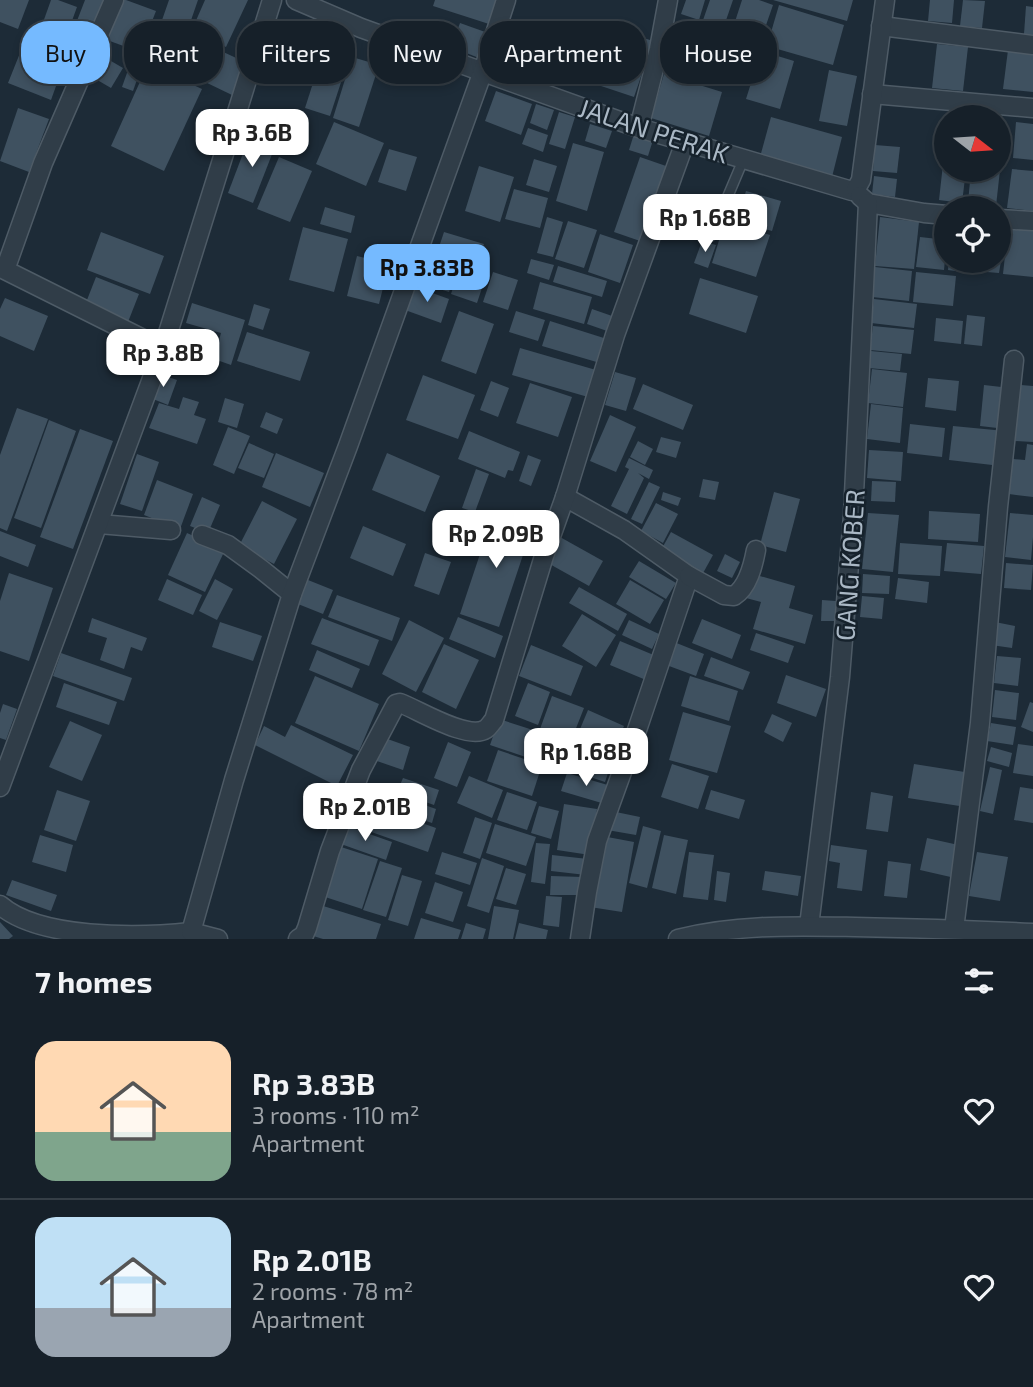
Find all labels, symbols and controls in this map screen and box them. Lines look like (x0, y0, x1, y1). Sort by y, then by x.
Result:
chip: Buy (21, 21, 110, 84)
chip: Rent (124, 21, 223, 84)
chip: Filters (237, 21, 355, 84)
chip: New (369, 21, 466, 84)
chip: Apartment (480, 21, 646, 84)
chip: House (660, 21, 777, 84)
street label: JALAN PERAK (575, 91, 733, 169)
north arrow (934, 105, 1012, 182)
map controls (934, 105, 1011, 273)
pin: Rp 3.6B (187, 110, 317, 169)
text: Rp 3.6B (212, 118, 292, 146)
pin: Rp 1.68B (633, 194, 777, 254)
button: locate (934, 196, 1011, 273)
text: Rp 1.68B (659, 203, 751, 231)
pin: Rp 3.83B (355, 244, 499, 304)
text: Rp 3.83B (380, 253, 474, 281)
pin: Rp 3.8B (98, 330, 228, 389)
text: Rp 3.8B (122, 338, 204, 366)
street label: GANG KOBER (828, 488, 870, 642)
pin: Rp 2.09B (424, 510, 568, 570)
text: Rp 2.09B (448, 519, 544, 547)
pin: Rp 1.68B (514, 728, 658, 788)
text: Rp 1.68B (540, 737, 632, 765)
pin: Rp 2.01B (293, 784, 437, 843)
text: Rp 2.01B (319, 792, 411, 820)
icon: filters (960, 962, 998, 1000)
text: 7 homes (35, 963, 152, 999)
text: Rp 3.83B (252, 1065, 375, 1101)
icon: home (91, 1069, 175, 1153)
icon: heart (960, 1092, 998, 1130)
text: 3 rooms · 110 m² (252, 1101, 419, 1129)
text: Apartment (252, 1129, 365, 1157)
text: Rp 2.01B (252, 1241, 372, 1277)
icon: home (91, 1245, 175, 1329)
icon: heart (960, 1268, 998, 1306)
text: 2 rooms · 78 m² (252, 1277, 413, 1305)
text: Apartment (252, 1305, 365, 1333)

